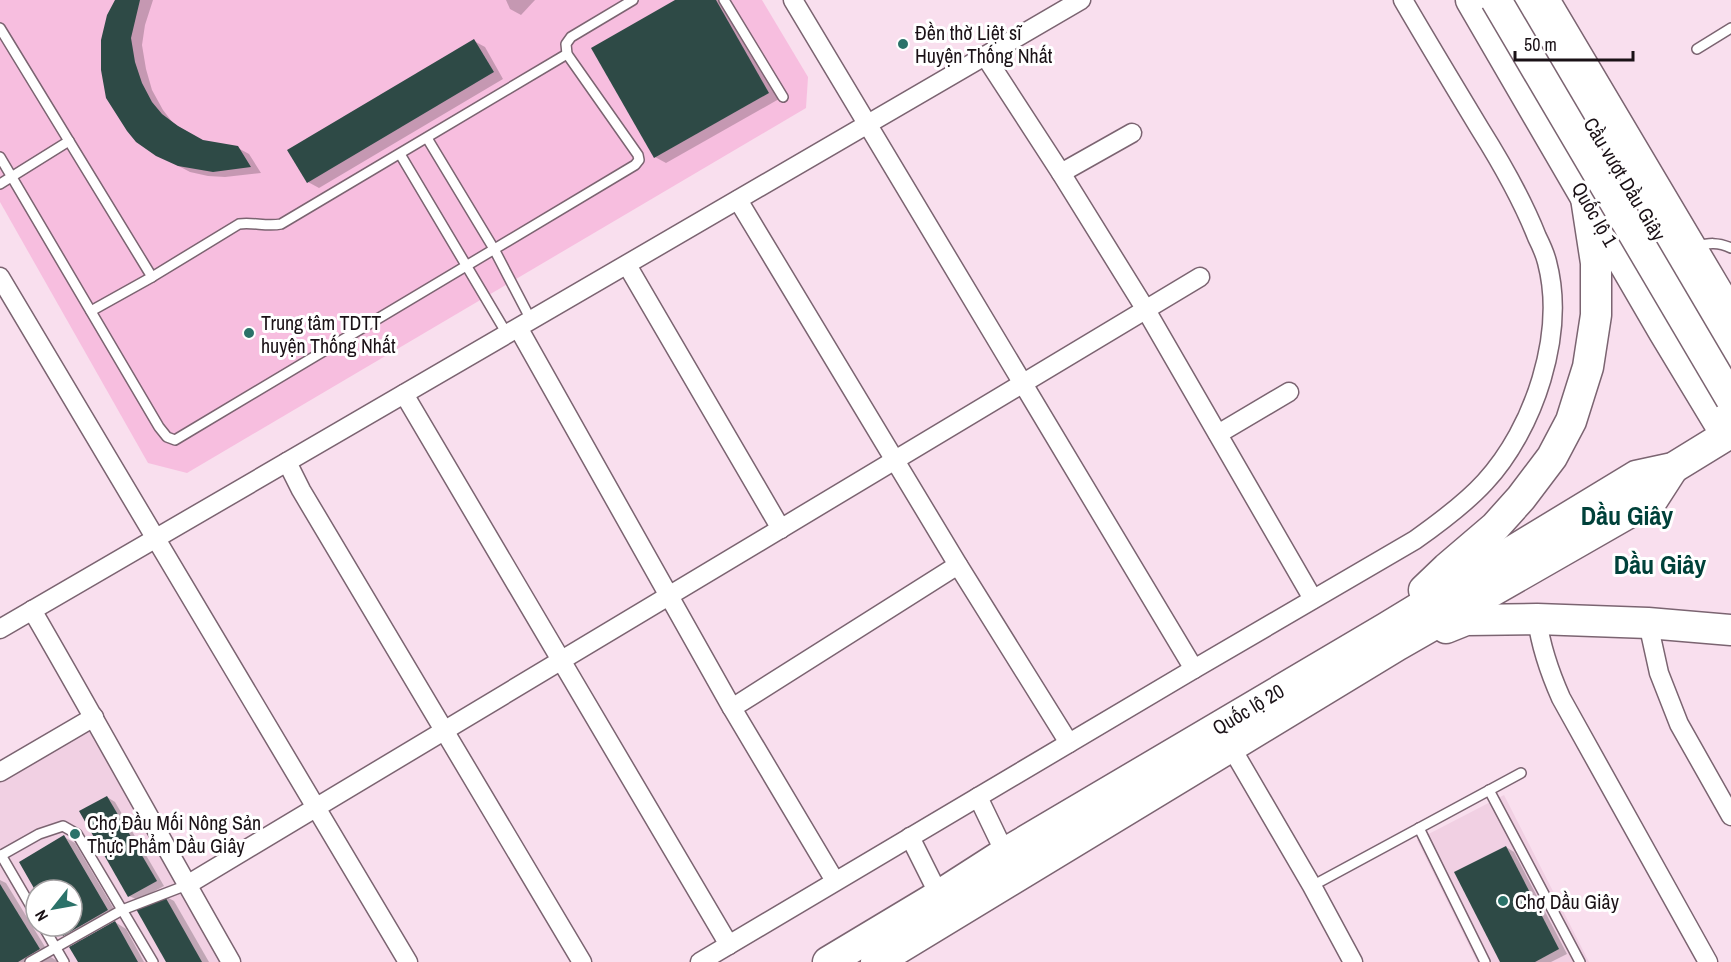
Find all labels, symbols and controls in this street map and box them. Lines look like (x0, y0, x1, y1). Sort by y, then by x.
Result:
place label: Đền thờ Liệt sĩ Huyện Thống Nhất (915, 19, 1053, 69)
scale bar (1515, 24, 1634, 62)
text: 50 m (1524, 32, 1557, 57)
marker: Đền thờ Liệt sĩ Huyện Thống Nhất (896, 37, 910, 51)
street label: Cầu vượt Dầu Giây (1578, 112, 1673, 246)
street label: Quốc lộ 1 (1566, 177, 1624, 251)
place label: Trung tâm TDTT huyện Thống Nhất (261, 309, 396, 359)
marker: Trung tâm TDTT huyện Thống Nhất (242, 326, 256, 340)
district label: Dầu Giây (1581, 498, 1673, 533)
district label: Dầu Giây (1614, 547, 1706, 582)
street label: Quốc lộ 20 (1207, 677, 1289, 741)
place label: Chợ Đầu Mối Nông Sản Thực Phẩm Dầu Giây (87, 809, 261, 859)
marker: Chợ Đầu Mối Nông Sản Thực Phẩm Dầu Giây (68, 827, 82, 841)
north arrow (24, 878, 84, 938)
place label: Chợ Dầu Giây (1515, 888, 1620, 915)
marker: Chợ Dầu Giây (1496, 894, 1510, 908)
text: N (29, 906, 53, 925)

